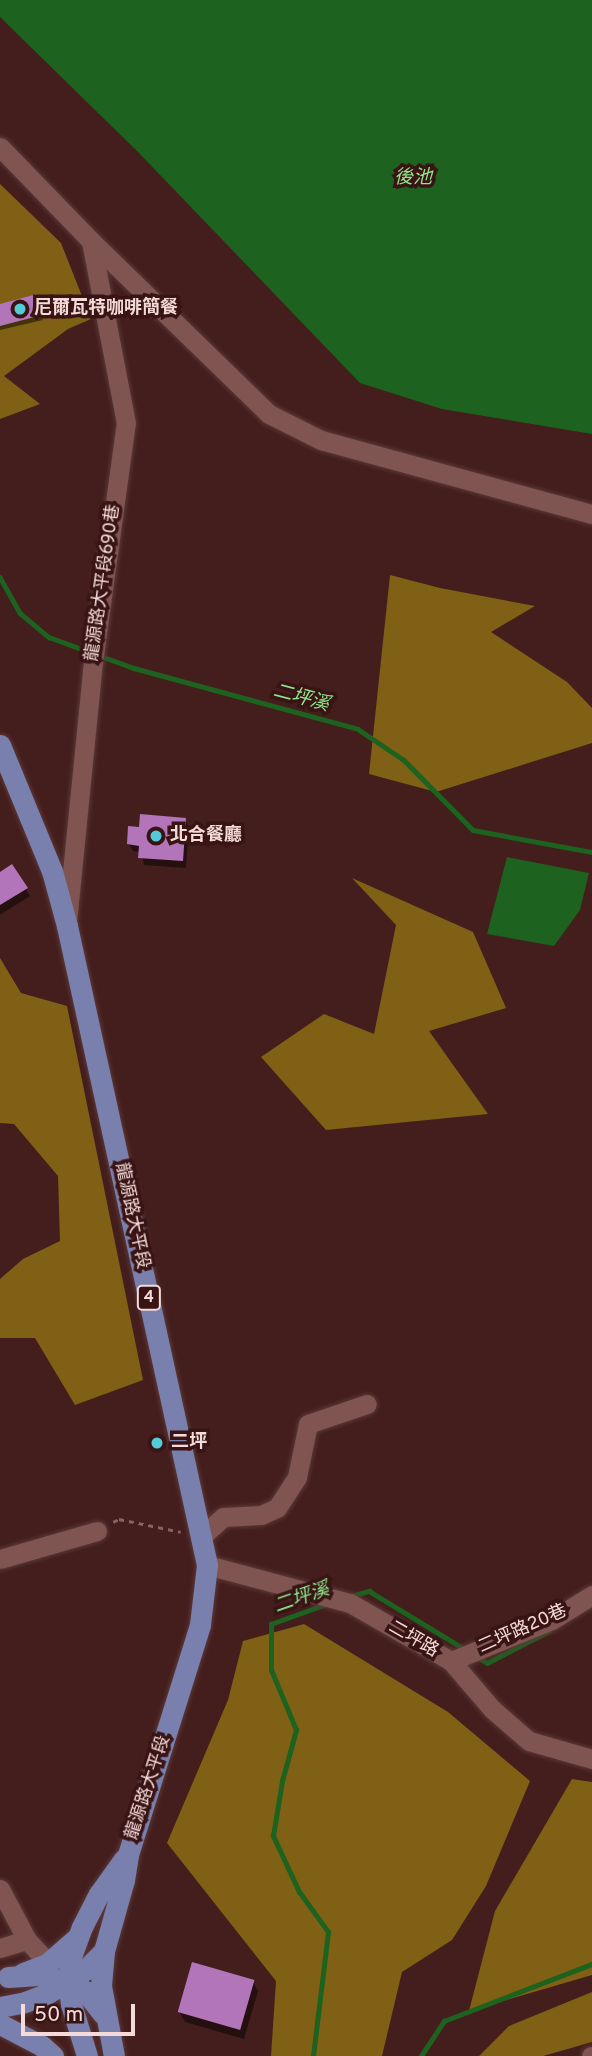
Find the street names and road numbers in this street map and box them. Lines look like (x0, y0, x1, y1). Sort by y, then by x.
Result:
street label: 龍源路大平段690巷 (82, 503, 126, 663)
street label: 龍源路大平段 (109, 1161, 153, 1271)
road number: 4 (137, 1286, 161, 1310)
street label: 二坪路20巷 (475, 1601, 571, 1659)
street label: 二坪路 (384, 1617, 442, 1663)
street label: 龍源路大平段 (122, 1733, 176, 1843)

